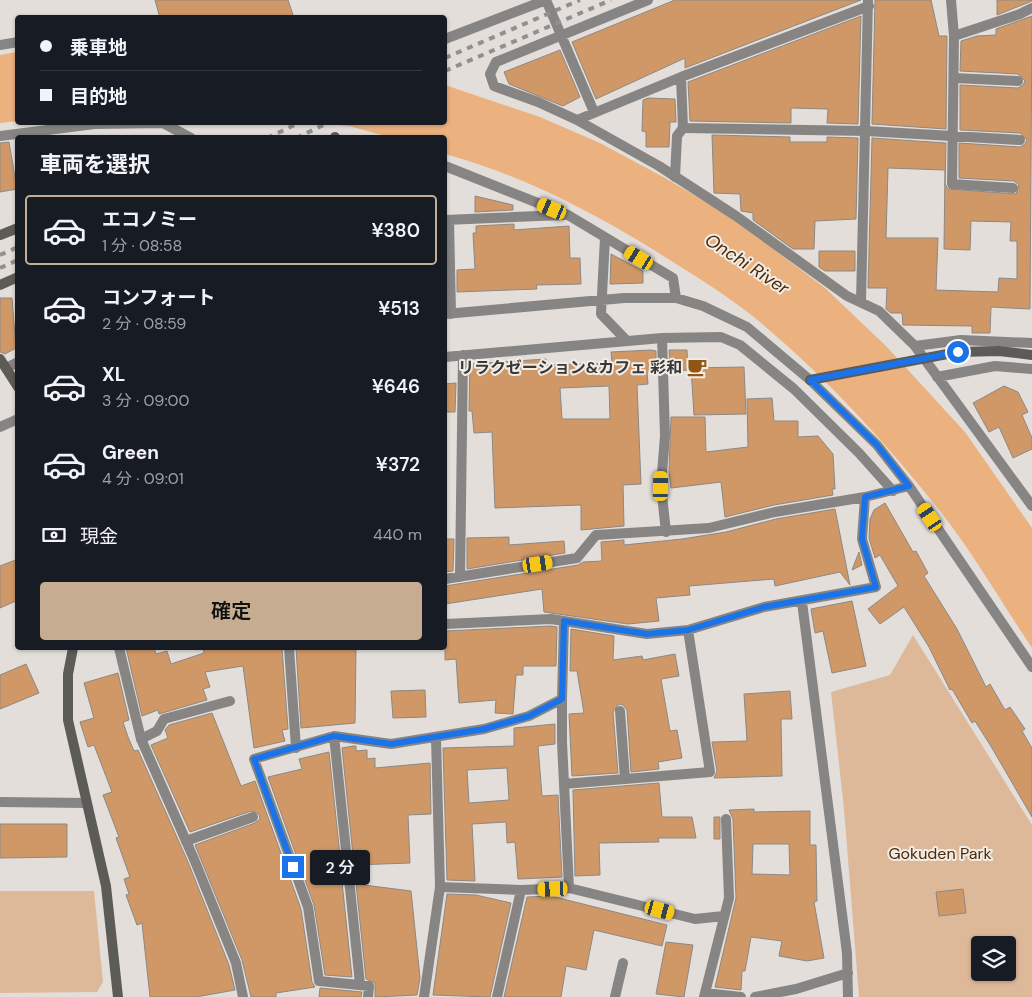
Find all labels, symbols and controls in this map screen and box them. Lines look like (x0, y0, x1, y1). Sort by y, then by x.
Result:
text: 乗車地 (70, 35, 127, 60)
text: 目的地 (70, 84, 127, 109)
text: 車両を選択 (40, 150, 150, 179)
car (535, 196, 568, 222)
text: エコノミー (102, 207, 197, 232)
icon: car (42, 208, 87, 253)
text: ¥380 (371, 218, 420, 243)
water label: Onchi River (700, 228, 795, 301)
text: 1 分 · 08:58 (102, 235, 182, 256)
car (622, 244, 655, 272)
text: コンフォート (102, 285, 215, 310)
icon: car (42, 286, 87, 331)
text: ¥513 (378, 296, 420, 321)
text: 2 分 · 08:59 (102, 313, 186, 334)
route start (947, 341, 969, 363)
cafe icon: リラクゼーション&カフェ 彩和 (686, 356, 708, 378)
place label: リラクゼーション&カフェ 彩和 (458, 357, 682, 378)
text: XL (102, 362, 125, 387)
icon: car (42, 364, 87, 409)
text: ¥646 (372, 374, 420, 399)
text: 3 分 · 09:00 (102, 390, 190, 411)
text: Green (102, 440, 159, 465)
icon: car (42, 442, 87, 487)
text: ¥372 (376, 452, 420, 477)
text: 4 分 · 09:01 (102, 468, 184, 489)
car (653, 471, 668, 501)
car (915, 500, 944, 534)
icon: cash (40, 521, 68, 549)
text: 現金 (80, 524, 118, 549)
text: 440 m (373, 524, 422, 545)
car (522, 554, 553, 574)
button: 確定 (40, 582, 422, 640)
park label: Gokuden Park (888, 843, 992, 864)
callout: 2 分 (310, 850, 370, 884)
route end (282, 856, 304, 878)
text: 2 分 (325, 857, 355, 878)
car (537, 881, 568, 897)
car (643, 899, 676, 921)
map controls (971, 936, 1016, 981)
button: layers (971, 936, 1016, 981)

